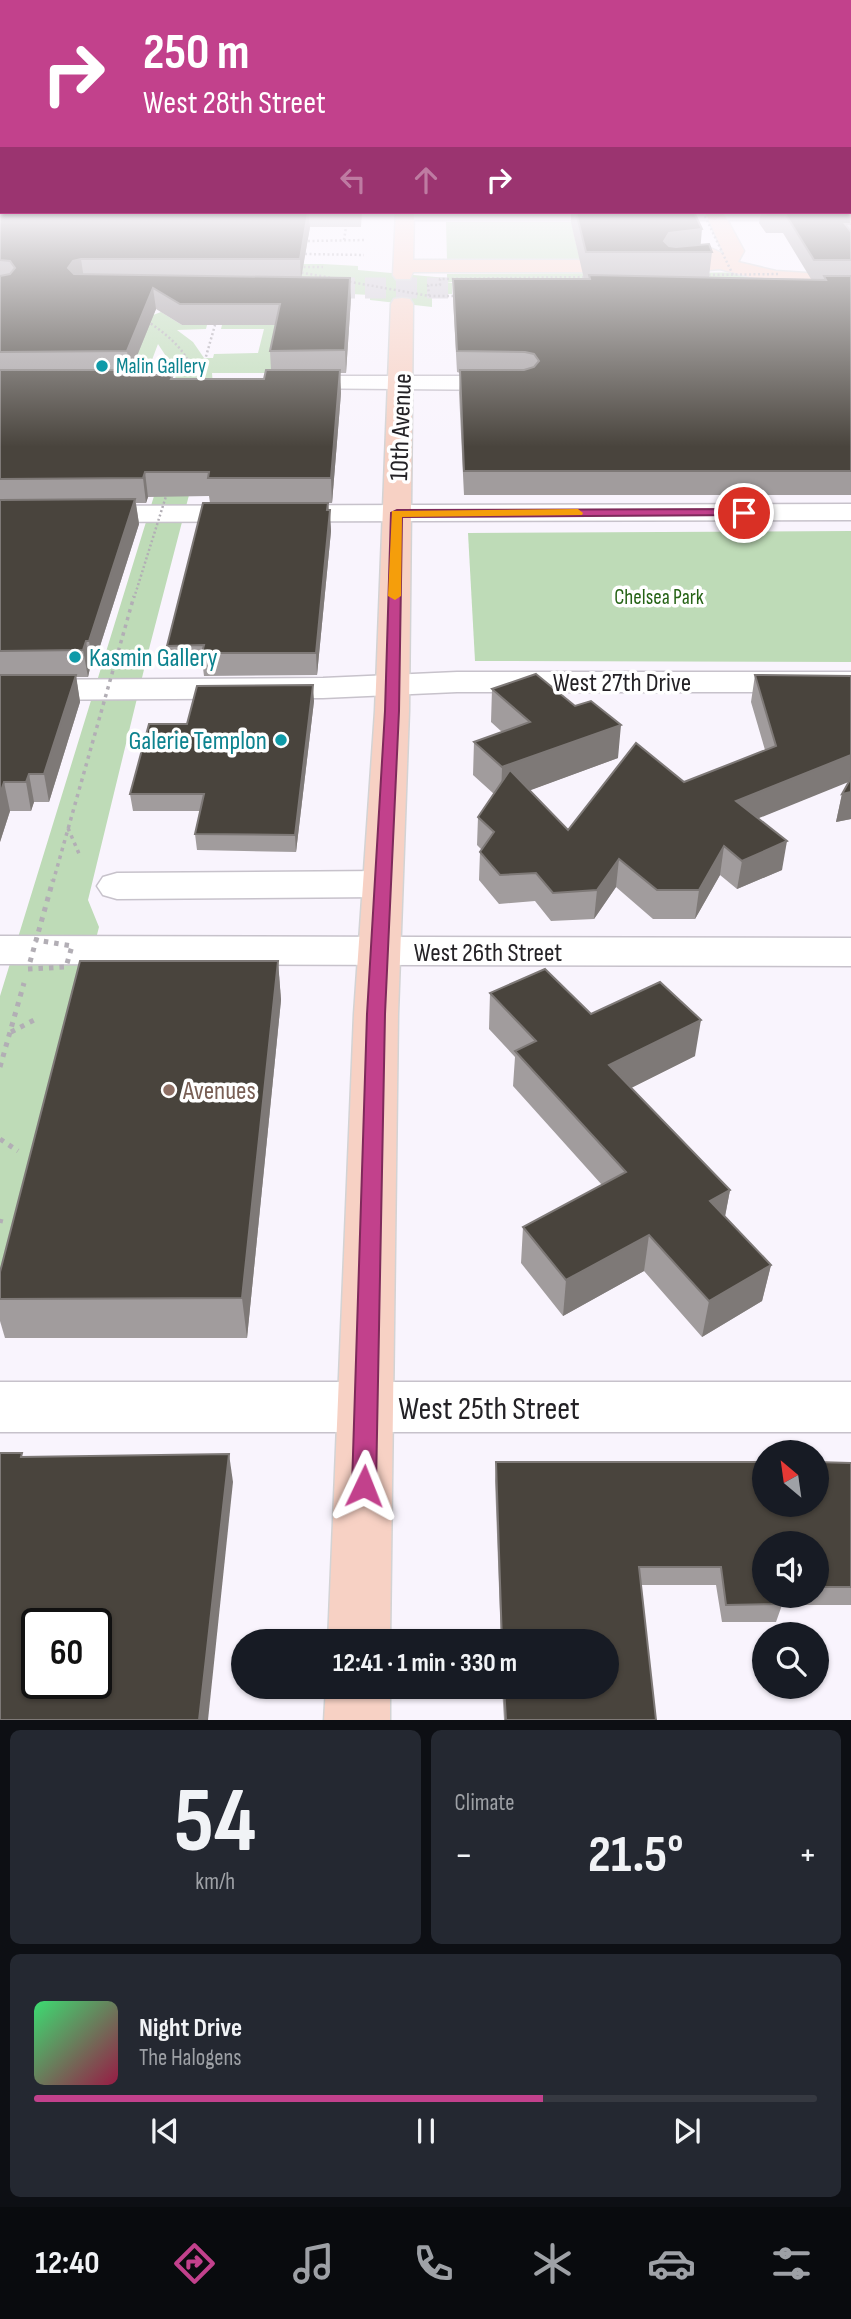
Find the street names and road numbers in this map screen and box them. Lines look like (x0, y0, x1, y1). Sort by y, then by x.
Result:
street label: 10th Avenue (384, 373, 419, 481)
street label: West 27th Drive (553, 668, 691, 699)
street label: West 26th Street (414, 938, 562, 969)
street label: West 25th Street (398, 1390, 580, 1429)

